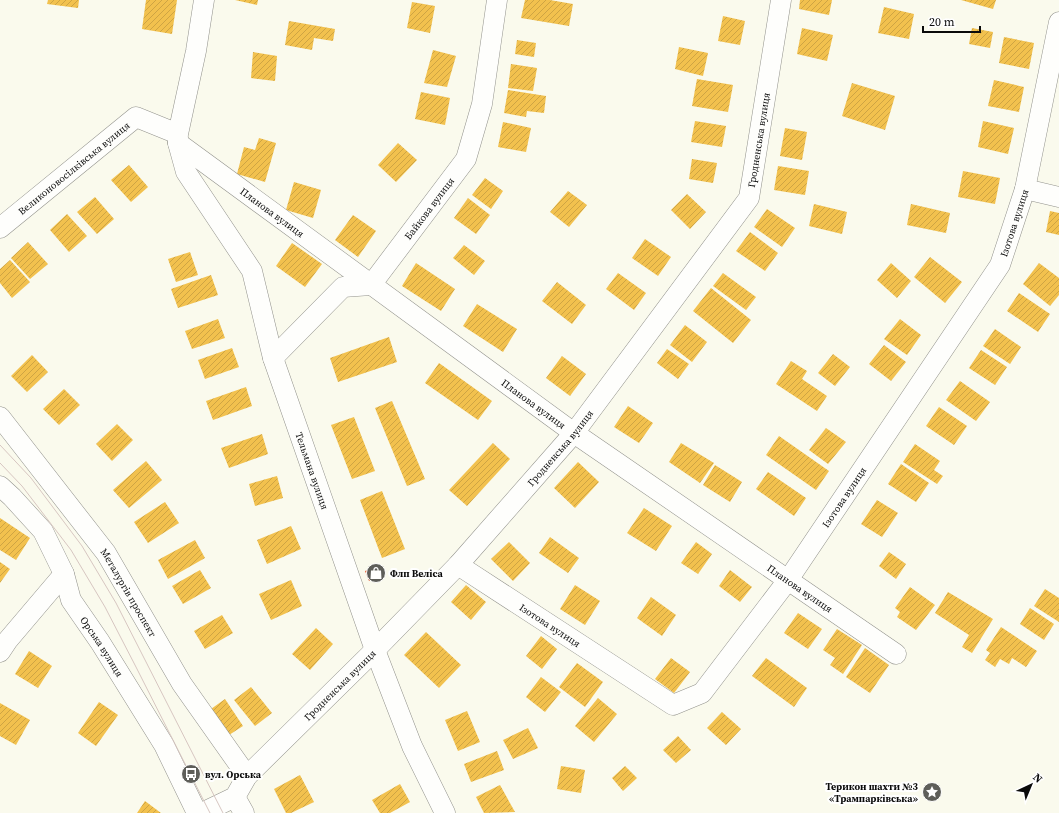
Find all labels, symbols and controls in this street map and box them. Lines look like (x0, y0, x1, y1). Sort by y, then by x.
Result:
scale bar (923, 8, 980, 34)
text: 20 m (929, 14, 955, 30)
street label: Гродненська вулиця (744, 92, 772, 188)
street label: Великоновосілківська вулиця (15, 119, 132, 217)
street label: Байкова вулиця (401, 174, 457, 242)
street label: Планова вулиця (238, 184, 307, 240)
street label: Ізотова вулиця (997, 187, 1031, 258)
street label: Планова вулиця (499, 376, 569, 431)
street label: Гродненська вулиця (524, 407, 596, 489)
street label: Тельмана вулиця (293, 430, 332, 511)
street label: Ізотова вулиця (819, 464, 869, 530)
street label: Металургів проспект (98, 545, 160, 640)
street label: Планова вулиця (765, 561, 835, 615)
shop icon: Флп Веліса (365, 562, 387, 584)
place label: Флп Веліса (390, 567, 443, 580)
street label: Ізотова вулиця (517, 600, 583, 650)
street label: Орська вулиця (78, 614, 126, 679)
street label: Гродненська вулиця (301, 647, 378, 723)
bus stop icon: вул. Орська (180, 763, 202, 785)
north arrow (1011, 765, 1051, 805)
place label: вул. Орська (205, 768, 262, 781)
text: N (1030, 770, 1046, 786)
place label: Терикон шахти №3 «Трампарківська» (825, 780, 919, 805)
place icon: Терикон шахти №3 «Трампарківська» (921, 781, 943, 803)

